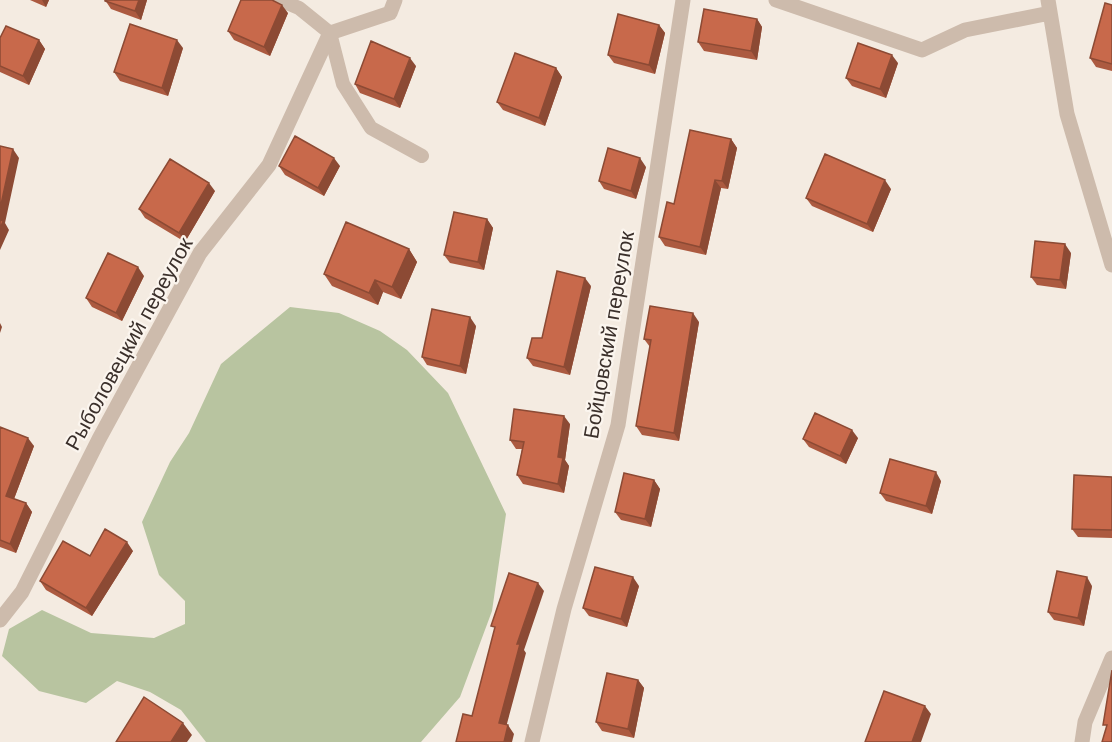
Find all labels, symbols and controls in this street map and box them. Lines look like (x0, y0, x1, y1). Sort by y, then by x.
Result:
street label: Бойцовский переулок (579, 229, 638, 440)
street label: Рыболовецкий переулок (61, 233, 197, 454)

